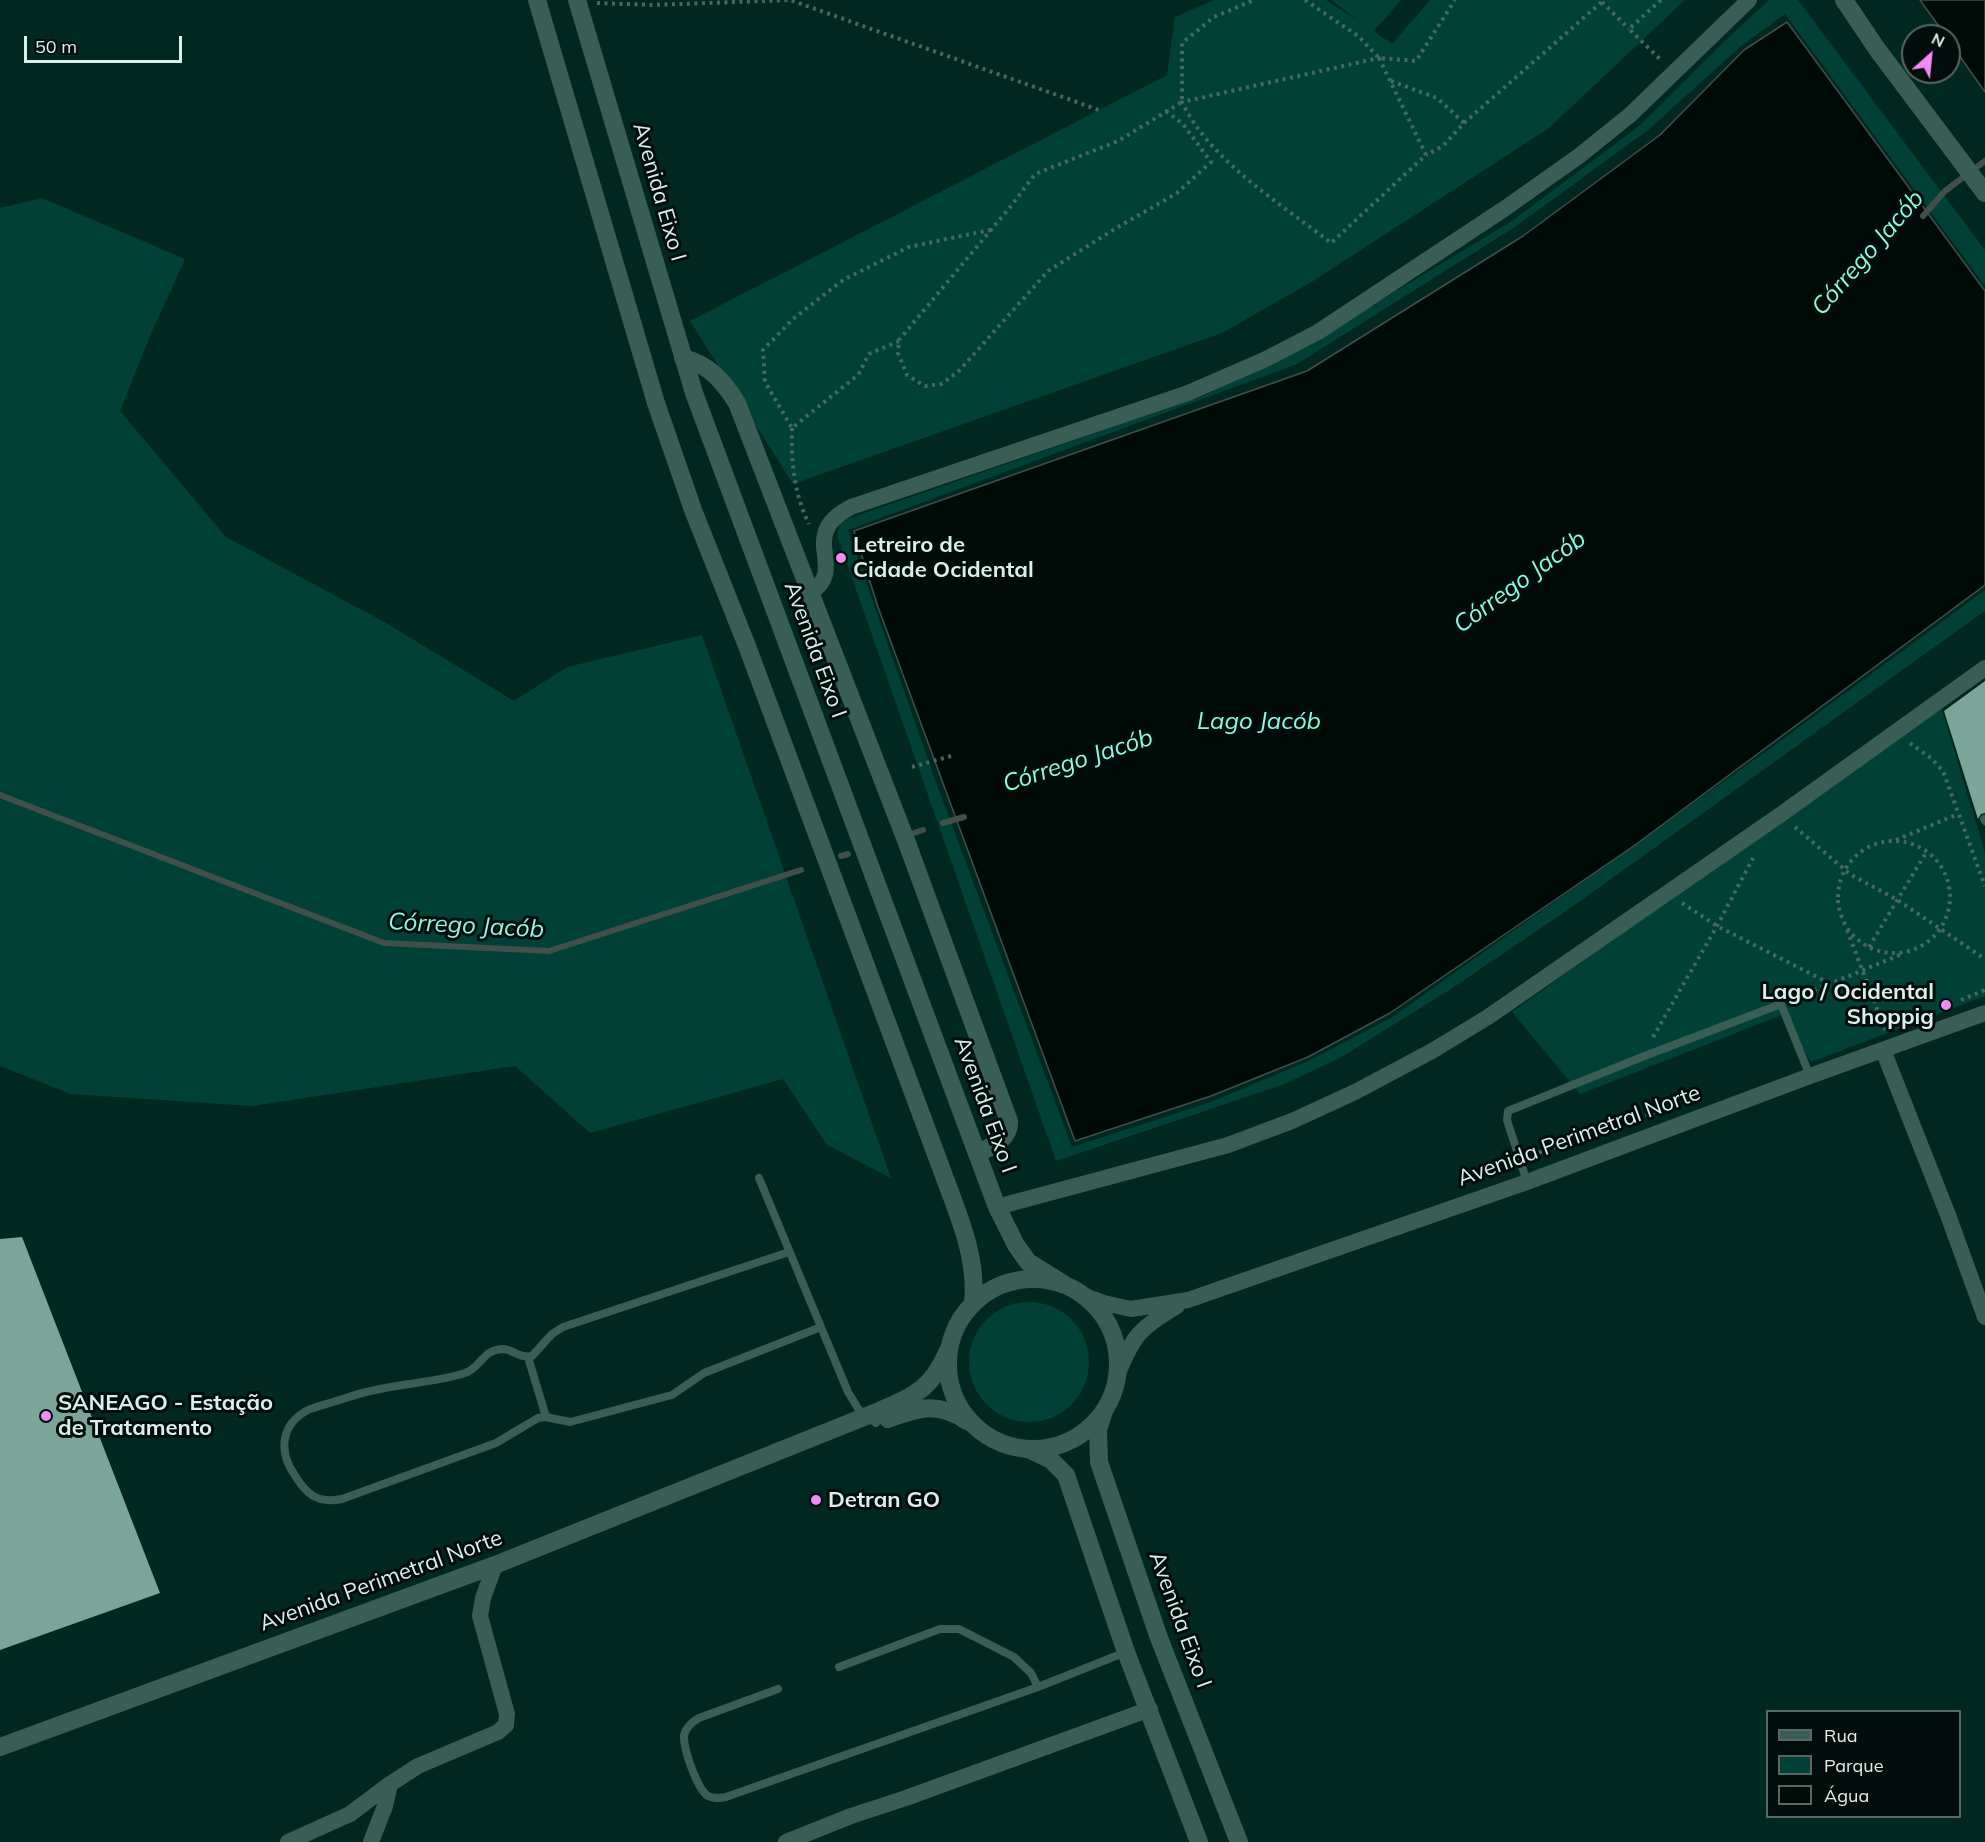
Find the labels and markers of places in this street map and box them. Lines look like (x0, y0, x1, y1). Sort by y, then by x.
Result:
place label: Letreiro de Cidade Ocidental (853, 532, 1034, 584)
marker: Letreiro de Cidade Ocidental (834, 551, 848, 565)
place label: Lago / Ocidental Shoppig (1761, 979, 1934, 1030)
marker: Lago / Ocidental Shoppig (1939, 998, 1953, 1012)
place label: SANEAGO - Estação de Tratamento (58, 1390, 273, 1442)
marker: SANEAGO - Estação de Tratamento (39, 1409, 53, 1423)
place label: Detran GO (828, 1487, 940, 1513)
marker: Detran GO (809, 1493, 823, 1507)

